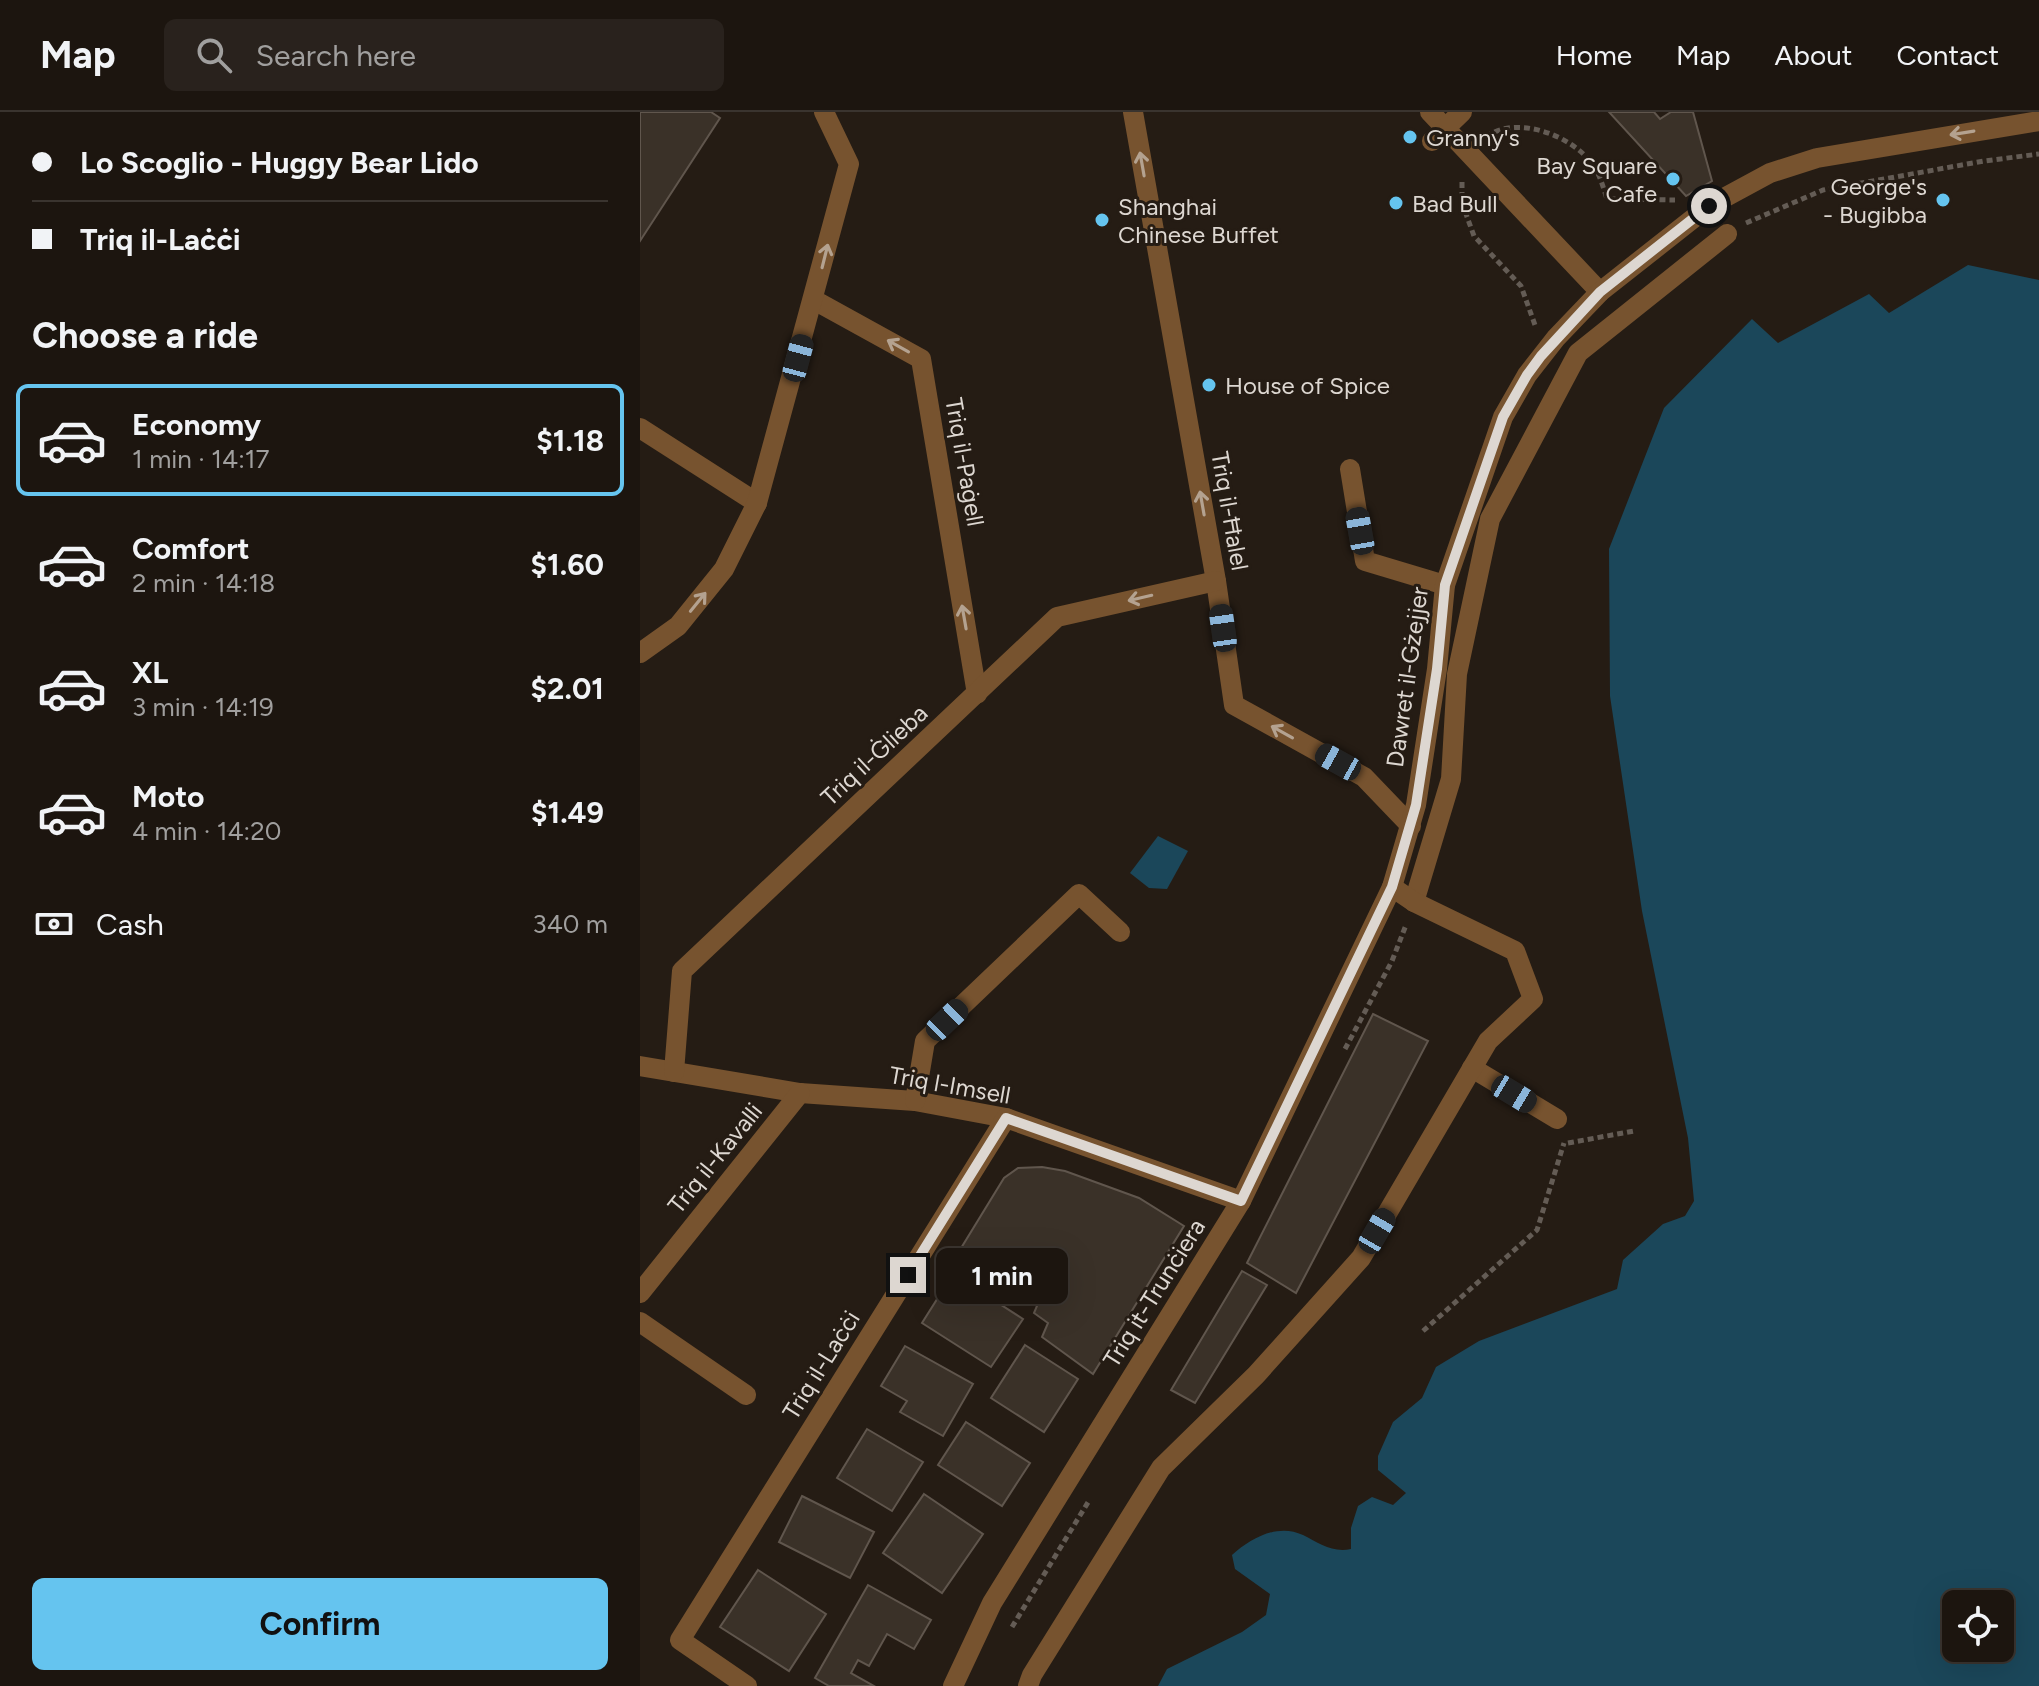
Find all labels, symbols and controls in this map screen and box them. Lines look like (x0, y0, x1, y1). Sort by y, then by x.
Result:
search box (164, 19, 724, 91)
text: Map (40, 32, 116, 78)
icon: search (192, 33, 236, 77)
text: Search here (256, 37, 416, 74)
text: Home (1556, 38, 1632, 72)
text: Map (1676, 38, 1731, 72)
text: About (1775, 38, 1852, 72)
text: Contact (1896, 38, 1999, 72)
place label: Granny's (1426, 123, 1520, 152)
one-way arrow (1950, 127, 1975, 142)
marker: Granny's (1401, 128, 1419, 146)
text: Lo Scoglio - Huggy Bear Lido (80, 144, 479, 181)
place label: Bay Square Cafe (1536, 151, 1657, 208)
one-way arrow (1134, 152, 1149, 177)
marker: Bay Square Cafe (1664, 170, 1682, 188)
place label: George's - Bugibba (1823, 172, 1927, 229)
route start (1691, 188, 1727, 224)
place label: Bad Bull (1412, 189, 1498, 218)
marker: George's - Bugibba (1934, 191, 1952, 209)
place label: Shanghai Chinese Buffet (1118, 192, 1279, 249)
marker: Bad Bull (1387, 194, 1405, 212)
marker: Shanghai Chinese Buffet (1093, 211, 1111, 229)
text: Triq il-Laċċi (80, 221, 241, 258)
one-way arrow (819, 244, 834, 269)
text: Choose a ride (32, 314, 258, 357)
car (780, 332, 816, 384)
one-way arrow (887, 338, 910, 354)
place label: House of Spice (1225, 371, 1390, 400)
marker: House of Spice (1200, 376, 1218, 394)
street label: Triq il-Paġell (939, 395, 991, 529)
icon: car (36, 404, 108, 476)
text: Economy (132, 406, 261, 443)
text: $1.18 (536, 422, 604, 459)
text: 1 min · 14:17 (132, 443, 269, 475)
street label: Triq il-Ħalel (1205, 449, 1255, 573)
one-way arrow (1194, 491, 1209, 516)
car (1344, 505, 1376, 557)
icon: car (36, 528, 108, 600)
text: Comfort (132, 530, 250, 567)
text: $1.60 (530, 546, 604, 583)
text: 2 min · 14:18 (132, 567, 275, 599)
street label: Dawret il-Gżejjer (1380, 585, 1434, 769)
one-way arrow (1128, 591, 1153, 606)
one-way arrow (689, 592, 707, 612)
car (1208, 603, 1238, 653)
one-way arrow (956, 605, 971, 630)
icon: car (36, 652, 108, 724)
text: XL (132, 654, 168, 691)
text: $2.01 (530, 670, 604, 707)
text: 3 min · 14:19 (132, 691, 274, 723)
street label: Triq il-Ġlieba (815, 698, 933, 812)
one-way arrow (1271, 723, 1294, 739)
car (1311, 740, 1365, 784)
icon: car (36, 776, 108, 848)
text: Moto (132, 778, 204, 815)
text: $1.49 (531, 794, 604, 831)
text: 4 min · 14:20 (132, 815, 281, 847)
icon: cash (32, 902, 76, 946)
text: Cash (96, 906, 164, 943)
text: 340 m (532, 908, 608, 940)
car (921, 995, 973, 1045)
street label: Triq l-Imsell (887, 1060, 1013, 1110)
car (1487, 1071, 1541, 1117)
street label: Triq il-Kavalli (662, 1097, 768, 1219)
car (1355, 1204, 1399, 1258)
street label: Triq it-Trunċiera (1097, 1214, 1211, 1372)
callout: 1 min (936, 1247, 1068, 1303)
route end (890, 1257, 926, 1293)
text: 1 min (971, 1260, 1033, 1292)
street label: Triq il-Laċċi (776, 1305, 866, 1425)
button: Confirm (32, 1578, 608, 1670)
map controls (1942, 1590, 2014, 1662)
button: locate (1942, 1590, 2014, 1662)

